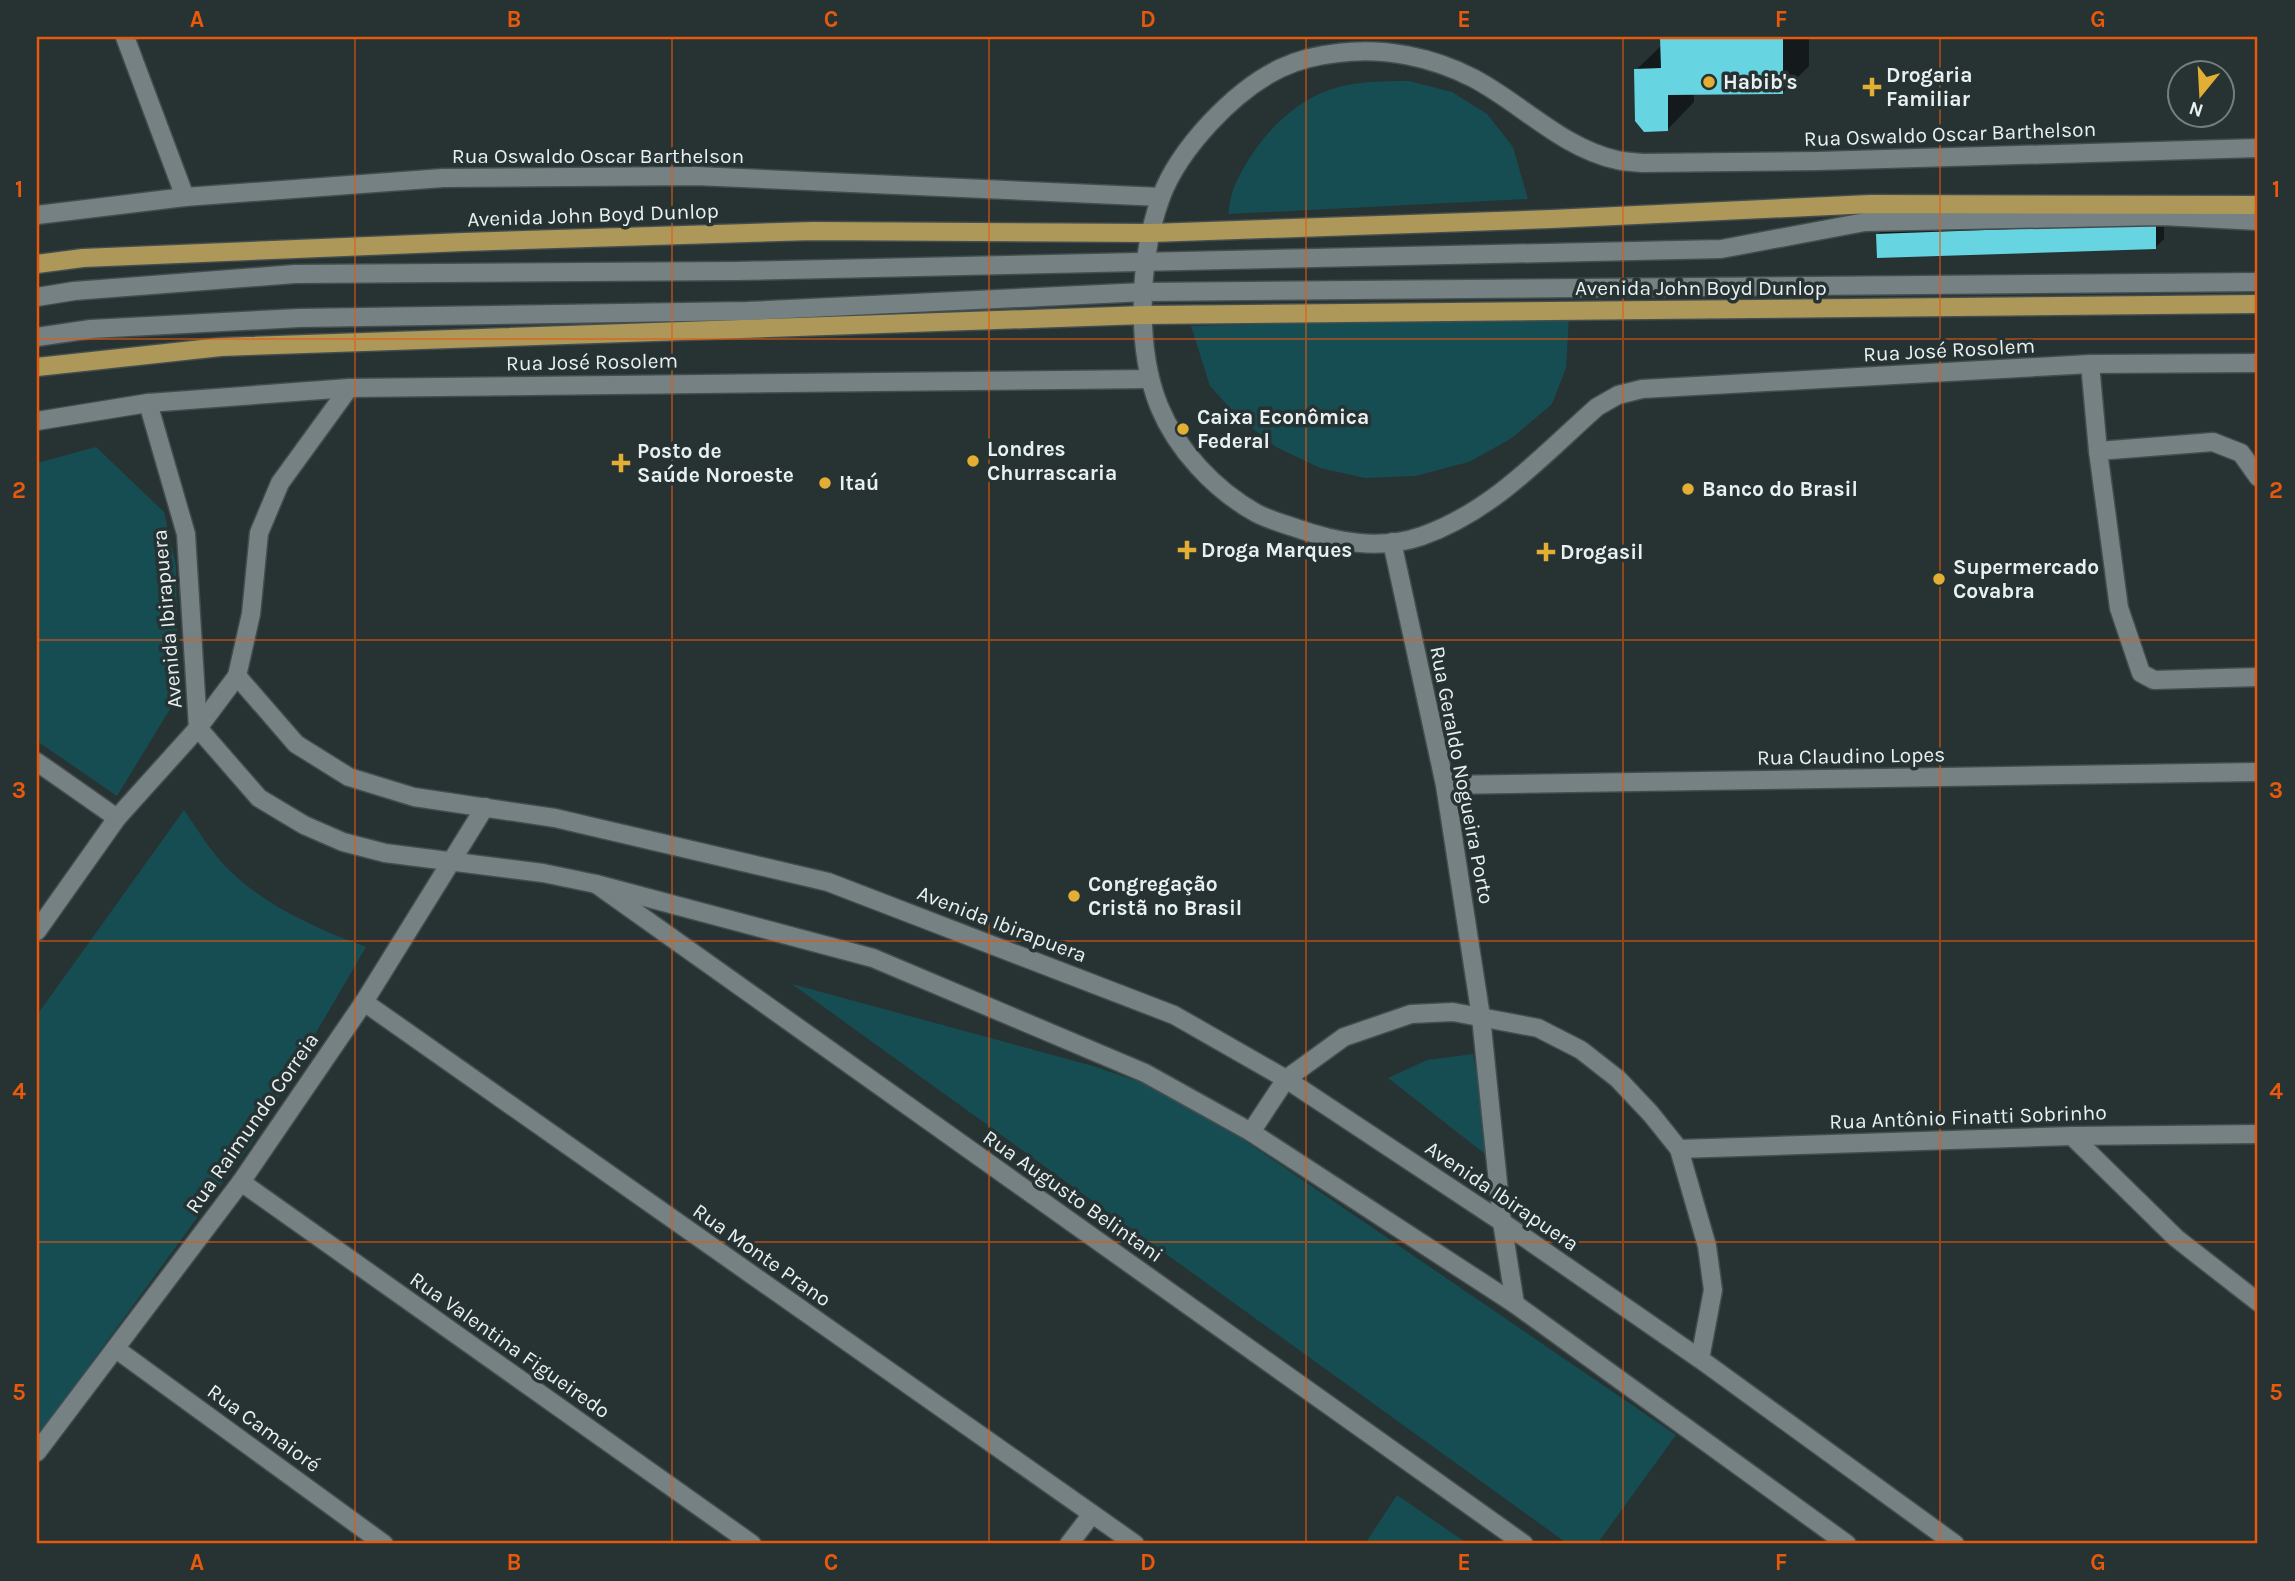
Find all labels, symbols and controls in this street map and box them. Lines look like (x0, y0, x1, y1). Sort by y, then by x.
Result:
text: A (190, 6, 204, 33)
text: B (507, 6, 521, 33)
text: C (824, 6, 838, 33)
text: D (1140, 6, 1156, 33)
text: E (1457, 6, 1471, 33)
text: F (1775, 6, 1787, 33)
text: G (2090, 6, 2106, 33)
north arrow (2166, 60, 2236, 130)
place label: Drogaria Familiar (1886, 63, 1972, 111)
place label: Habib's (1723, 70, 1798, 94)
marker: Habib's (1701, 74, 1717, 90)
marker: Drogaria Familiar (1864, 79, 1880, 95)
text: N (2186, 97, 2206, 122)
street label: Rua Oswaldo Oscar Barthelson (1803, 117, 2097, 151)
street label: Rua Oswaldo Oscar Barthelson (452, 144, 744, 168)
text: 1 (15, 176, 23, 203)
text: 1 (2272, 176, 2280, 203)
street label: Avenida John Boyd Dunlop (467, 199, 719, 231)
street label: Avenida John Boyd Dunlop (1575, 276, 1827, 300)
street label: Rua José Rosolem (1862, 334, 2036, 366)
street label: Rua José Rosolem (506, 349, 678, 375)
place label: Caixa Econômica Federal (1197, 405, 1369, 453)
marker: Caixa Econômica Federal (1175, 421, 1191, 437)
place label: Londres Churrascaria (987, 437, 1117, 485)
place label: Posto de Saúde Noroeste (637, 439, 794, 487)
marker: Posto de Saúde Noroeste (611, 453, 631, 473)
marker: Londres Churrascaria (965, 453, 981, 469)
place label: Itaú (839, 471, 879, 495)
marker: Itaú (817, 475, 833, 491)
text: 2 (12, 477, 26, 504)
place label: Banco do Brasil (1702, 477, 1858, 501)
text: 2 (2269, 477, 2283, 504)
marker: Banco do Brasil (1680, 481, 1696, 497)
street label: Avenida Ibirapuera (147, 529, 187, 709)
place label: Droga Marques (1201, 538, 1352, 563)
place label: Drogasil (1560, 540, 1643, 564)
marker: Droga Marques (1179, 542, 1195, 558)
marker: Drogasil (1538, 544, 1554, 560)
place label: Supermercado Covabra (1953, 555, 2099, 603)
marker: Supermercado Covabra (1931, 571, 1947, 587)
street label: Rua Geraldo Nogueira Porto (1425, 644, 1499, 906)
street label: Rua Claudino Lopes (1757, 742, 1945, 770)
text: 3 (12, 777, 26, 804)
text: 3 (2269, 777, 2283, 804)
place label: Congregação Cristã no Brasil (1088, 872, 1242, 920)
street label: Avenida Ibirapuera (914, 881, 1090, 967)
marker: Congregação Cristã no Brasil (1066, 888, 1082, 904)
street label: Rua Raimundo Correia (181, 1028, 323, 1218)
text: 4 (12, 1078, 26, 1105)
text: 4 (2269, 1078, 2283, 1105)
street label: Rua Antônio Finatti Sobrinho (1829, 1100, 2107, 1134)
street label: Rua Augusto Belintani (979, 1125, 1167, 1267)
street label: Avenida Ibirapuera (1421, 1136, 1583, 1256)
street label: Rua Monte Prano (688, 1199, 836, 1311)
street label: Rua Valentina Figueiredo (405, 1267, 615, 1423)
text: 5 (12, 1379, 26, 1406)
street label: Rua Camaioré (203, 1379, 325, 1477)
text: 5 (2269, 1379, 2283, 1406)
text: A (190, 1549, 204, 1576)
text: B (507, 1549, 521, 1576)
text: C (824, 1549, 838, 1576)
text: D (1140, 1549, 1156, 1576)
text: E (1457, 1549, 1471, 1576)
text: F (1775, 1549, 1787, 1576)
text: G (2090, 1549, 2106, 1576)

